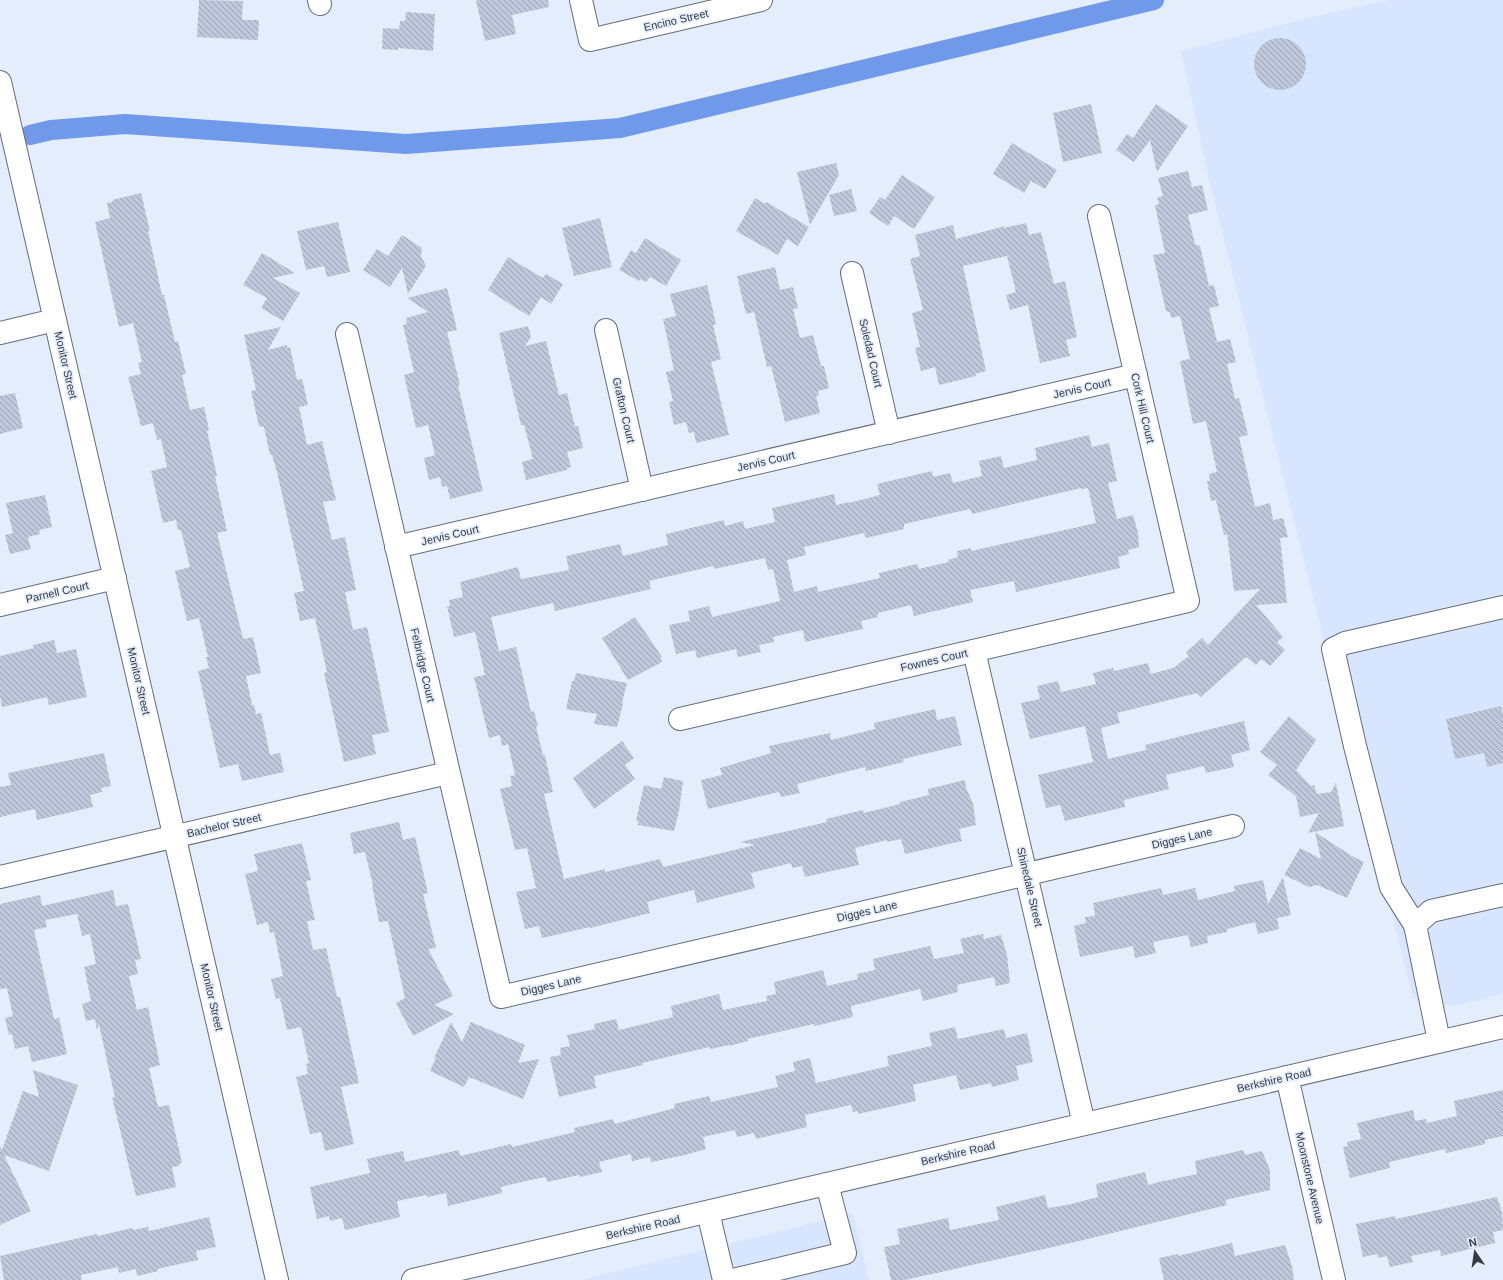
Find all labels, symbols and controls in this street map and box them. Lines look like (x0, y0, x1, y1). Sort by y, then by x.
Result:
street label: Encino Street (642, 7, 710, 33)
street label: Soledad Court (857, 317, 885, 389)
street label: Monitor Street (52, 330, 80, 400)
street label: Cork Hill Court (1129, 372, 1157, 444)
street label: Grafton Court (611, 376, 637, 444)
street label: Jervis Court (1052, 376, 1112, 400)
street label: Jervis Court (736, 449, 796, 473)
street label: Jervis Court (420, 523, 480, 547)
street label: Parnell Court (24, 579, 90, 605)
street label: Felbridge Court (409, 627, 437, 703)
street label: Monitor Street (125, 646, 153, 716)
street label: Fownes Court (899, 646, 969, 674)
street label: Bachelor Street (186, 811, 262, 839)
street label: Digges Lane (1151, 825, 1213, 851)
street label: Shinedale Street (1015, 846, 1045, 928)
street label: Digges Lane (836, 898, 898, 924)
street label: Monitor Street (198, 962, 226, 1032)
street label: Digges Lane (520, 972, 582, 998)
street label: Berkshire Road (1236, 1066, 1312, 1094)
street label: Moonstone Avenue (1294, 1131, 1326, 1225)
street label: Berkshire Road (920, 1139, 996, 1167)
street label: Berkshire Road (605, 1213, 681, 1241)
north arrow (1455, 1232, 1495, 1272)
text: N (1468, 1236, 1478, 1249)

